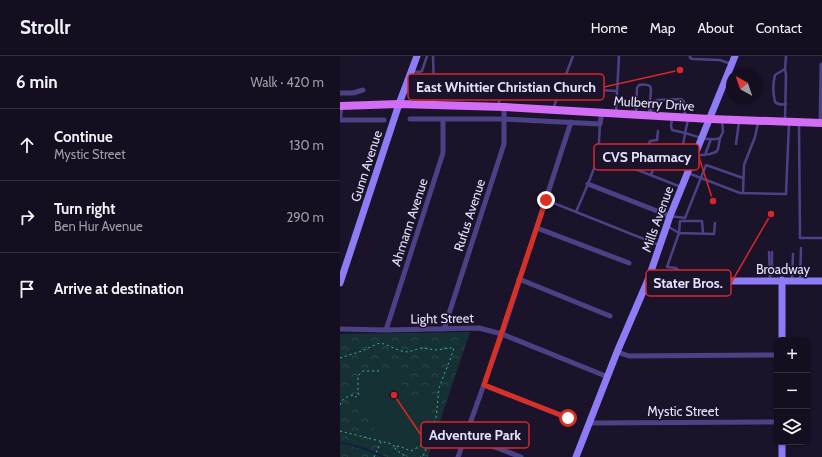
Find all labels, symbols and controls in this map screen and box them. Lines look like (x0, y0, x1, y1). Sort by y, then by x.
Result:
text: Strollr (20, 16, 71, 39)
text: Home (591, 19, 628, 37)
text: Map (650, 19, 675, 37)
text: About (697, 19, 734, 37)
text: Contact (756, 19, 802, 37)
north arrow (726, 68, 762, 104)
text: 6 min (16, 72, 58, 92)
text: Walk · 420 m (250, 74, 324, 90)
callout: East Whittier Christian Church (408, 74, 604, 100)
text: East Whittier Christian Church (416, 78, 596, 96)
street label: Mulberry Drive (613, 92, 695, 114)
text: Continue (54, 128, 113, 146)
street label: Gunn Avenue (347, 128, 385, 204)
icon: ahead (16, 134, 38, 156)
text: 130 m (289, 137, 324, 153)
callout: CVS Pharmacy (594, 144, 699, 170)
text: Mystic Street (54, 146, 126, 162)
text: CVS Pharmacy (602, 148, 692, 166)
street label: Ahmann Avenue (387, 176, 431, 268)
street label: Rufus Avenue (450, 176, 488, 253)
street label: Mills Avenue (638, 184, 676, 254)
route end (537, 191, 555, 209)
text: Turn right (54, 200, 115, 218)
icon: right (16, 206, 38, 228)
text: 290 m (286, 209, 324, 225)
text: Ben Hur Avenue (54, 218, 143, 234)
street label: Broadway (756, 261, 811, 277)
callout: Stater Bros. (646, 270, 731, 296)
text: Stater Bros. (653, 274, 723, 292)
icon: arrive (16, 278, 38, 300)
text: Arrive at destination (54, 280, 184, 298)
street label: Light Street (410, 309, 474, 327)
map controls (774, 337, 810, 445)
button: + (774, 337, 810, 373)
button: − (774, 373, 810, 409)
street label: Mystic Street (647, 403, 719, 419)
route start (559, 409, 577, 427)
button: layers (774, 409, 810, 445)
callout: Adventure Park (421, 422, 529, 448)
text: Adventure Park (429, 426, 521, 444)

